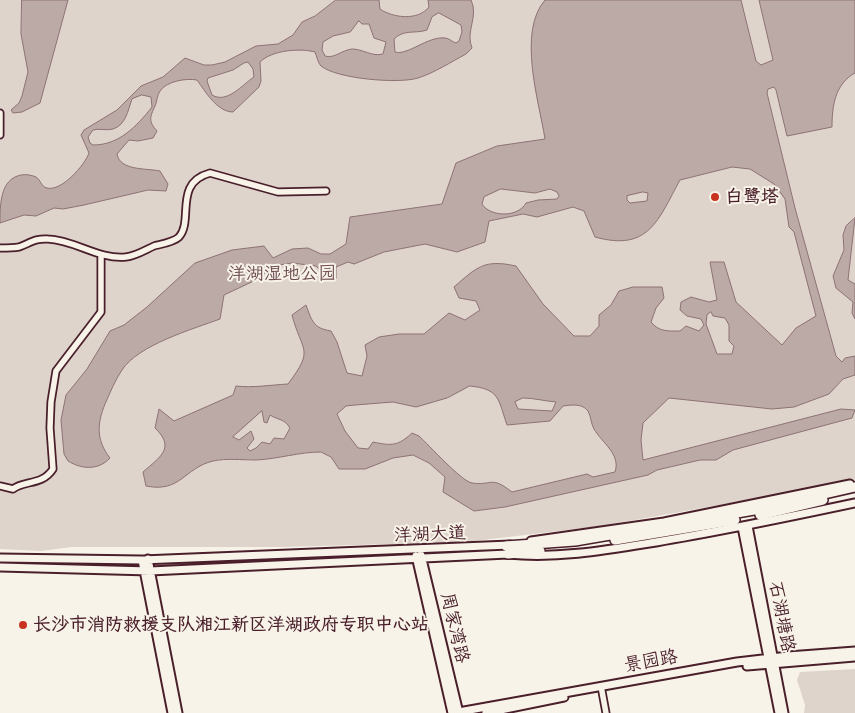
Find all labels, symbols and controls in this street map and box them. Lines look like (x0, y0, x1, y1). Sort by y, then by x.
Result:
place label: 白鹭塔 (725, 186, 779, 208)
marker: 白鹭塔 (709, 191, 721, 203)
park label: 洋湖湿地公园 (228, 263, 336, 285)
street label: 洋湖大道 (394, 523, 466, 547)
street label: 石湖塘路 (764, 580, 798, 654)
street label: 周家湾路 (435, 590, 473, 666)
place label: 长沙市消防救援支队湘江新区洋湖政府专职中心站 (33, 614, 429, 636)
marker: 长沙市消防救援支队湘江新区洋湖政府专职中心站 (17, 619, 29, 631)
street label: 景园路 (623, 647, 679, 677)

